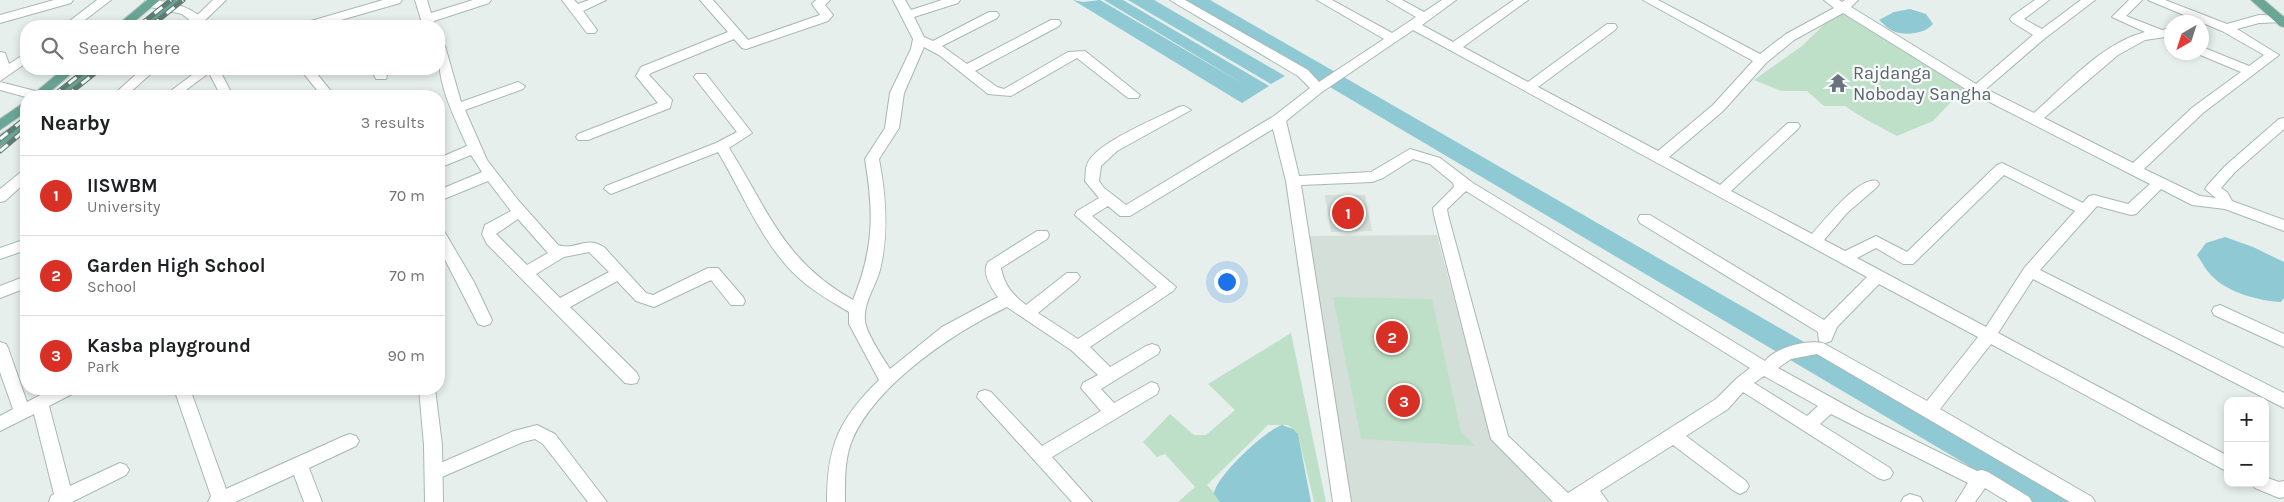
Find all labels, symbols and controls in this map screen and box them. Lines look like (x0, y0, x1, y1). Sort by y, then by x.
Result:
north arrow (2164, 15, 2209, 60)
search box (20, 20, 445, 75)
icon: search (38, 34, 66, 62)
text: Search here (78, 37, 180, 59)
place label: Rajdanga Noboday Sangha (1853, 62, 1991, 105)
temple icon: Rajdanga Noboday Sangha (1827, 72, 1849, 94)
text: Nearby (40, 111, 110, 135)
text: 3 results (361, 113, 425, 132)
text: IISWBM (87, 175, 158, 197)
text: 1 (53, 186, 59, 205)
text: 70 m (389, 186, 425, 205)
pin: 1 (1332, 194, 1364, 232)
text: University (87, 197, 161, 216)
text: Garden High School (87, 255, 265, 277)
text: 2 (51, 266, 61, 285)
text: 70 m (389, 266, 425, 285)
your location (1214, 269, 1240, 295)
text: School (87, 277, 137, 296)
pin: 2 (1376, 318, 1408, 356)
text: Kasba playground (87, 335, 251, 357)
text: 3 (51, 346, 61, 365)
text: 90 m (387, 346, 425, 365)
text: Park (87, 357, 119, 376)
pin: 3 (1388, 382, 1420, 420)
map controls (2224, 397, 2269, 487)
button: + (2224, 397, 2269, 442)
button: − (2224, 442, 2269, 487)

